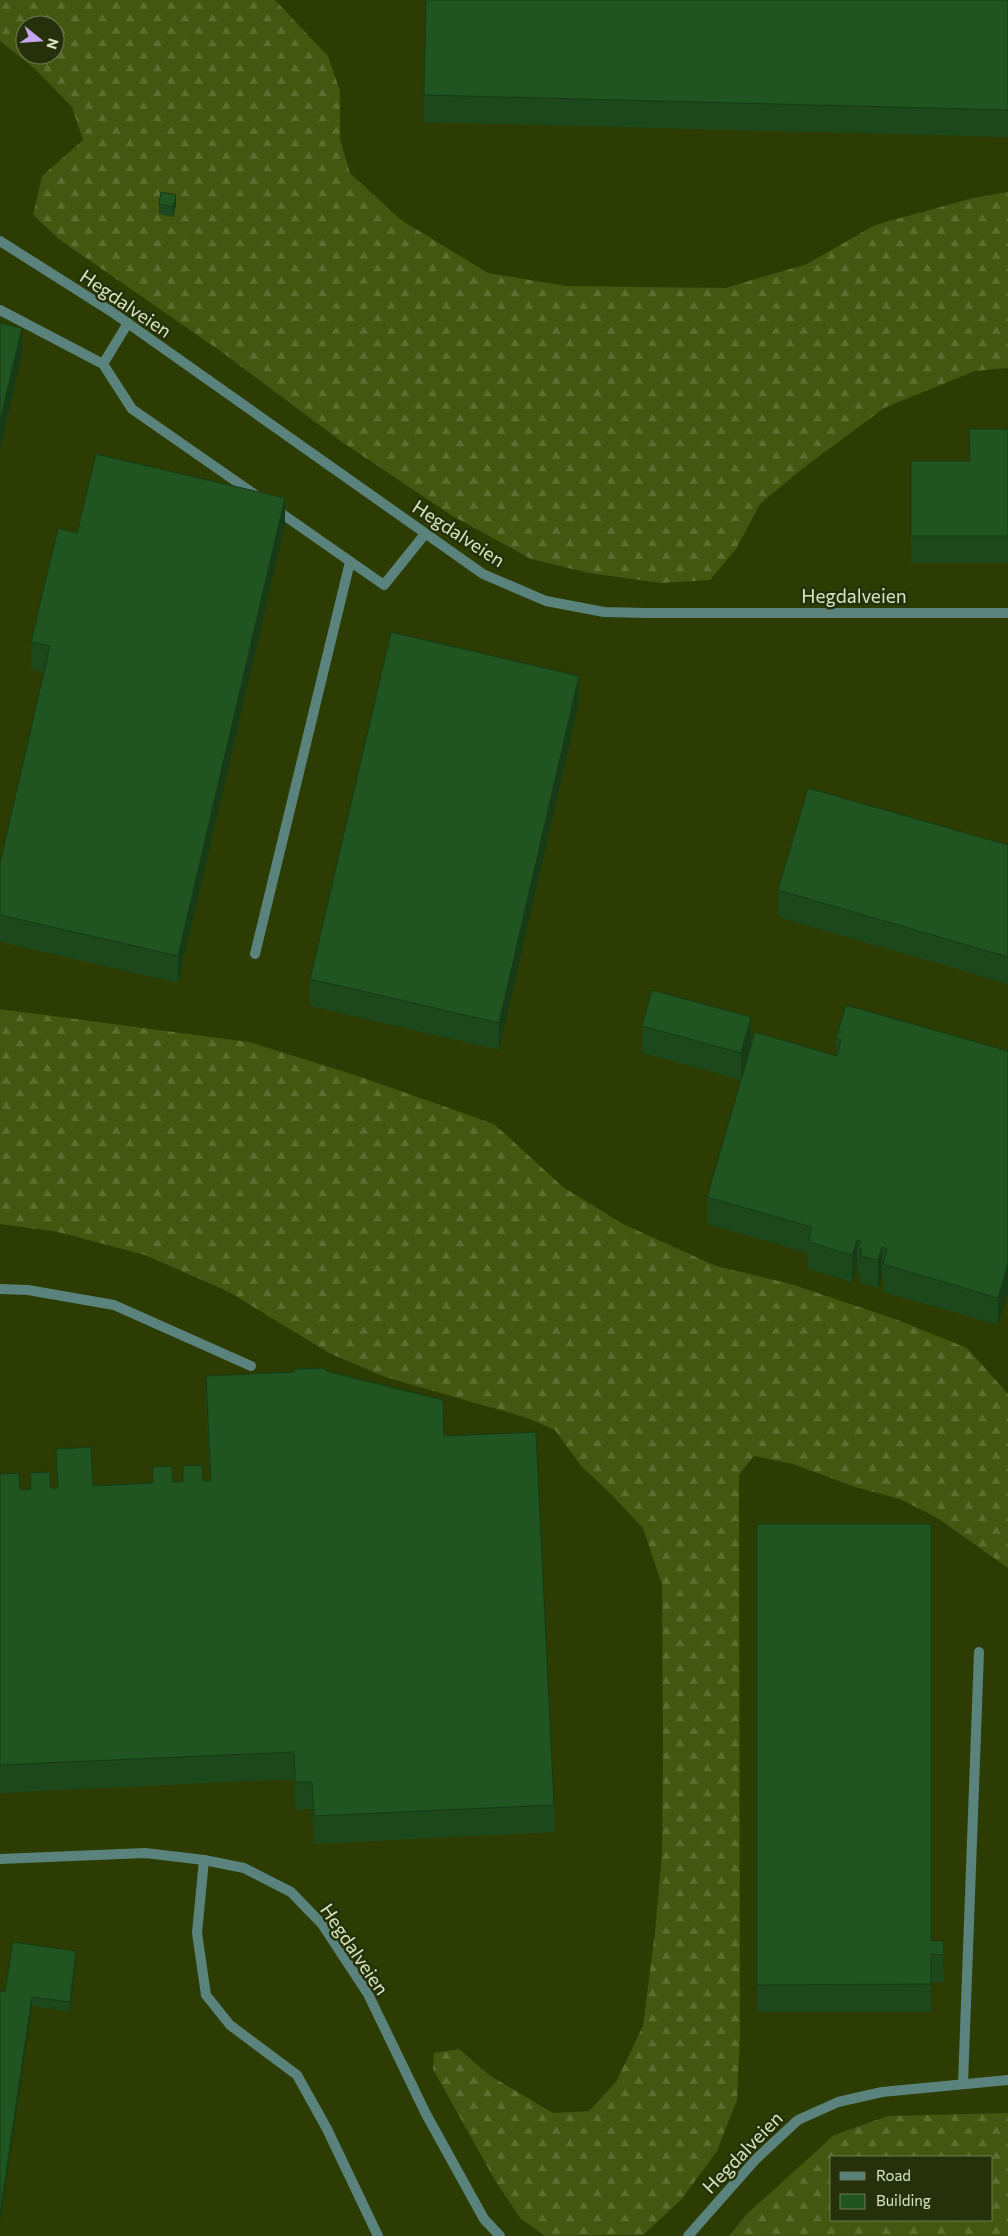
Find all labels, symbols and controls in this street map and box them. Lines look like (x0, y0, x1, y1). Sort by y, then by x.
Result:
north arrow (15, 15, 65, 65)
text: N (43, 36, 63, 51)
street label: Hegdalveien (76, 264, 176, 342)
street label: Hegdalveien (409, 495, 509, 571)
street label: Hegdalveien (801, 584, 907, 607)
street label: Hegdalveien (316, 1899, 394, 1999)
street label: Hegdalveien (697, 2106, 787, 2198)
legend (830, 2156, 993, 2221)
text: Road (876, 2166, 911, 2184)
text: Building (876, 2191, 931, 2209)

